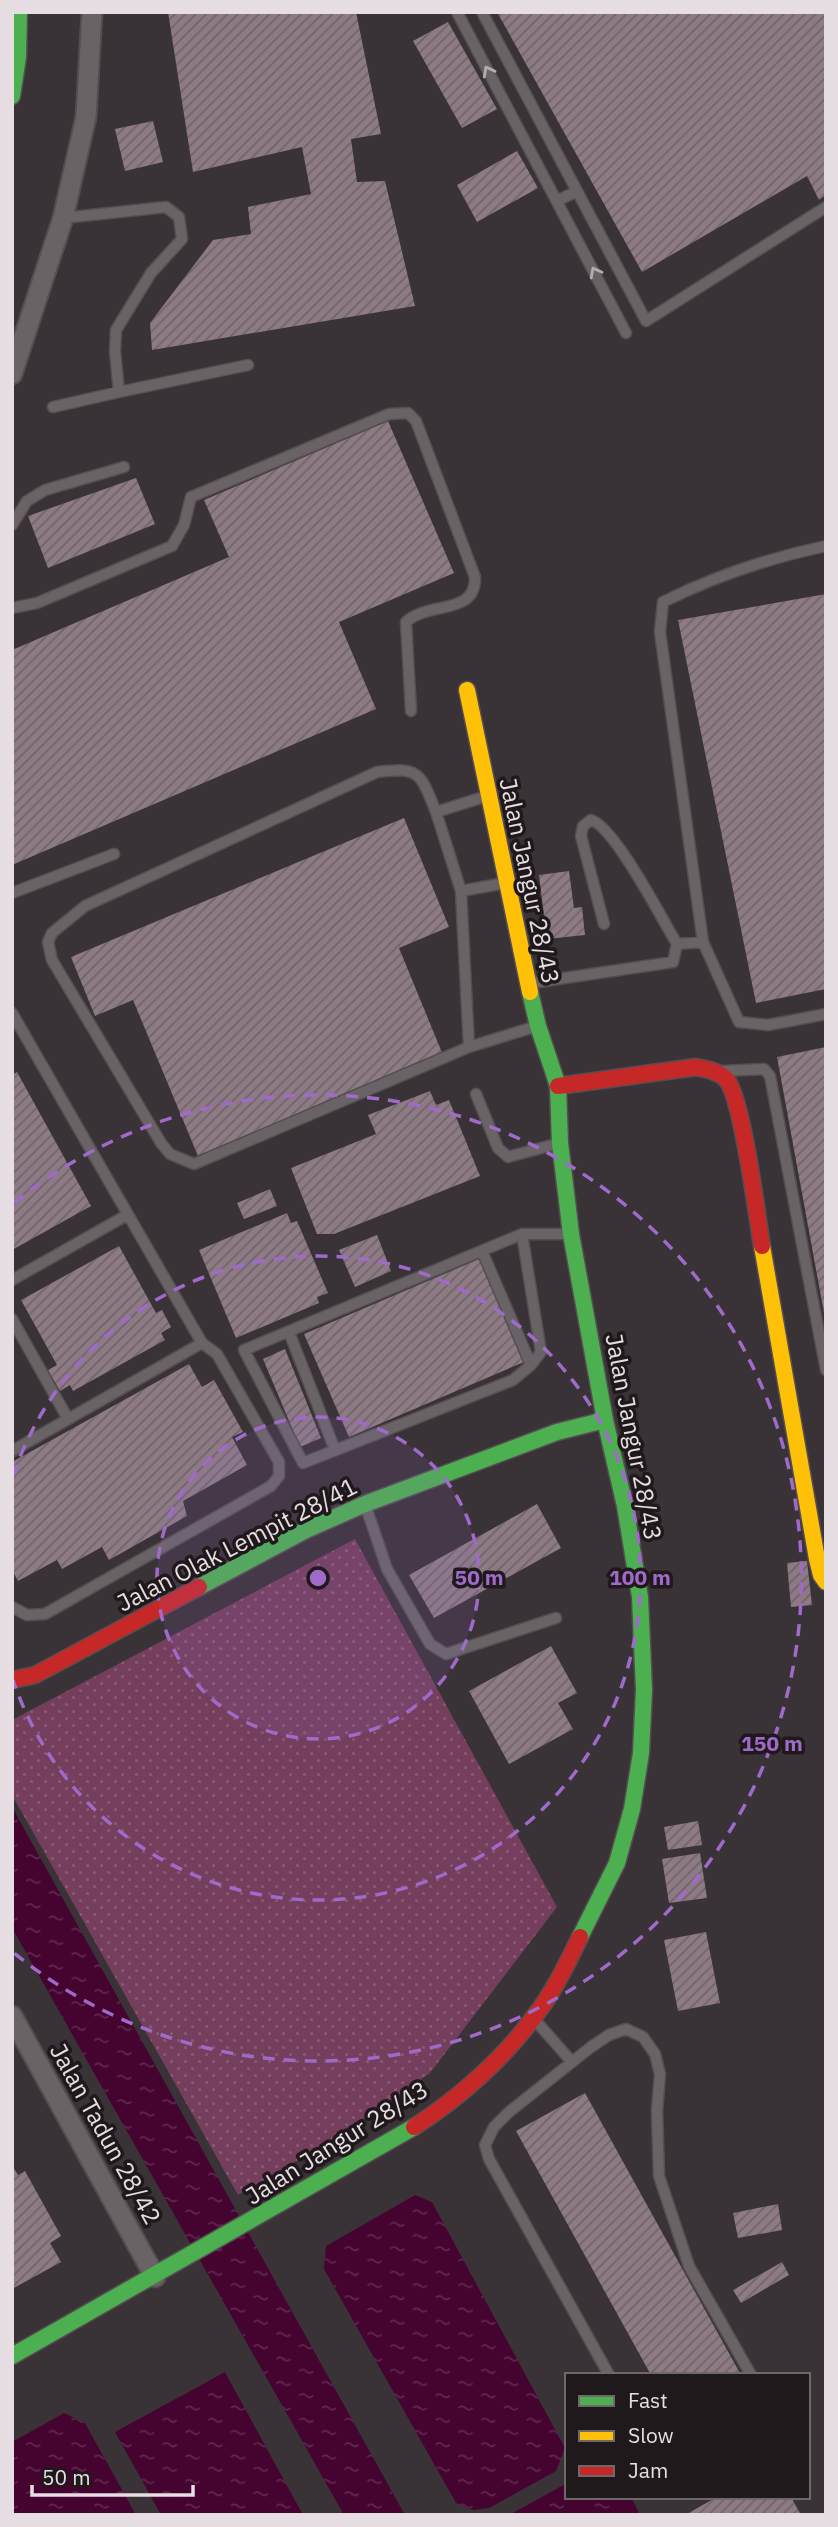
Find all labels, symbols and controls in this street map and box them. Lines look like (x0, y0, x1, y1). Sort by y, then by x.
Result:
one-way arrow (483, 66, 496, 79)
one-way arrow (589, 267, 603, 279)
street label: Jalan Jangur 28/43 (493, 775, 567, 987)
street label: Jalan Jangur 28/43 (598, 1331, 670, 1543)
street label: Jalan Olak Lempit 28/41 (111, 1470, 362, 1619)
text: 50 m (455, 1563, 503, 1591)
text: 100 m (609, 1563, 671, 1591)
centre of rings (306, 1566, 330, 1590)
text: 150 m (741, 1729, 803, 1757)
street label: Jalan Tadun 28/42 (43, 2037, 169, 2230)
street label: Jalan Jangur 28/43 (239, 2073, 434, 2211)
legend (565, 2373, 810, 2499)
text: Fast (628, 2386, 668, 2414)
text: Slow (628, 2421, 674, 2449)
scale bar (32, 2454, 192, 2498)
text: Jam (628, 2456, 668, 2484)
text: 50 m (42, 2463, 91, 2491)

